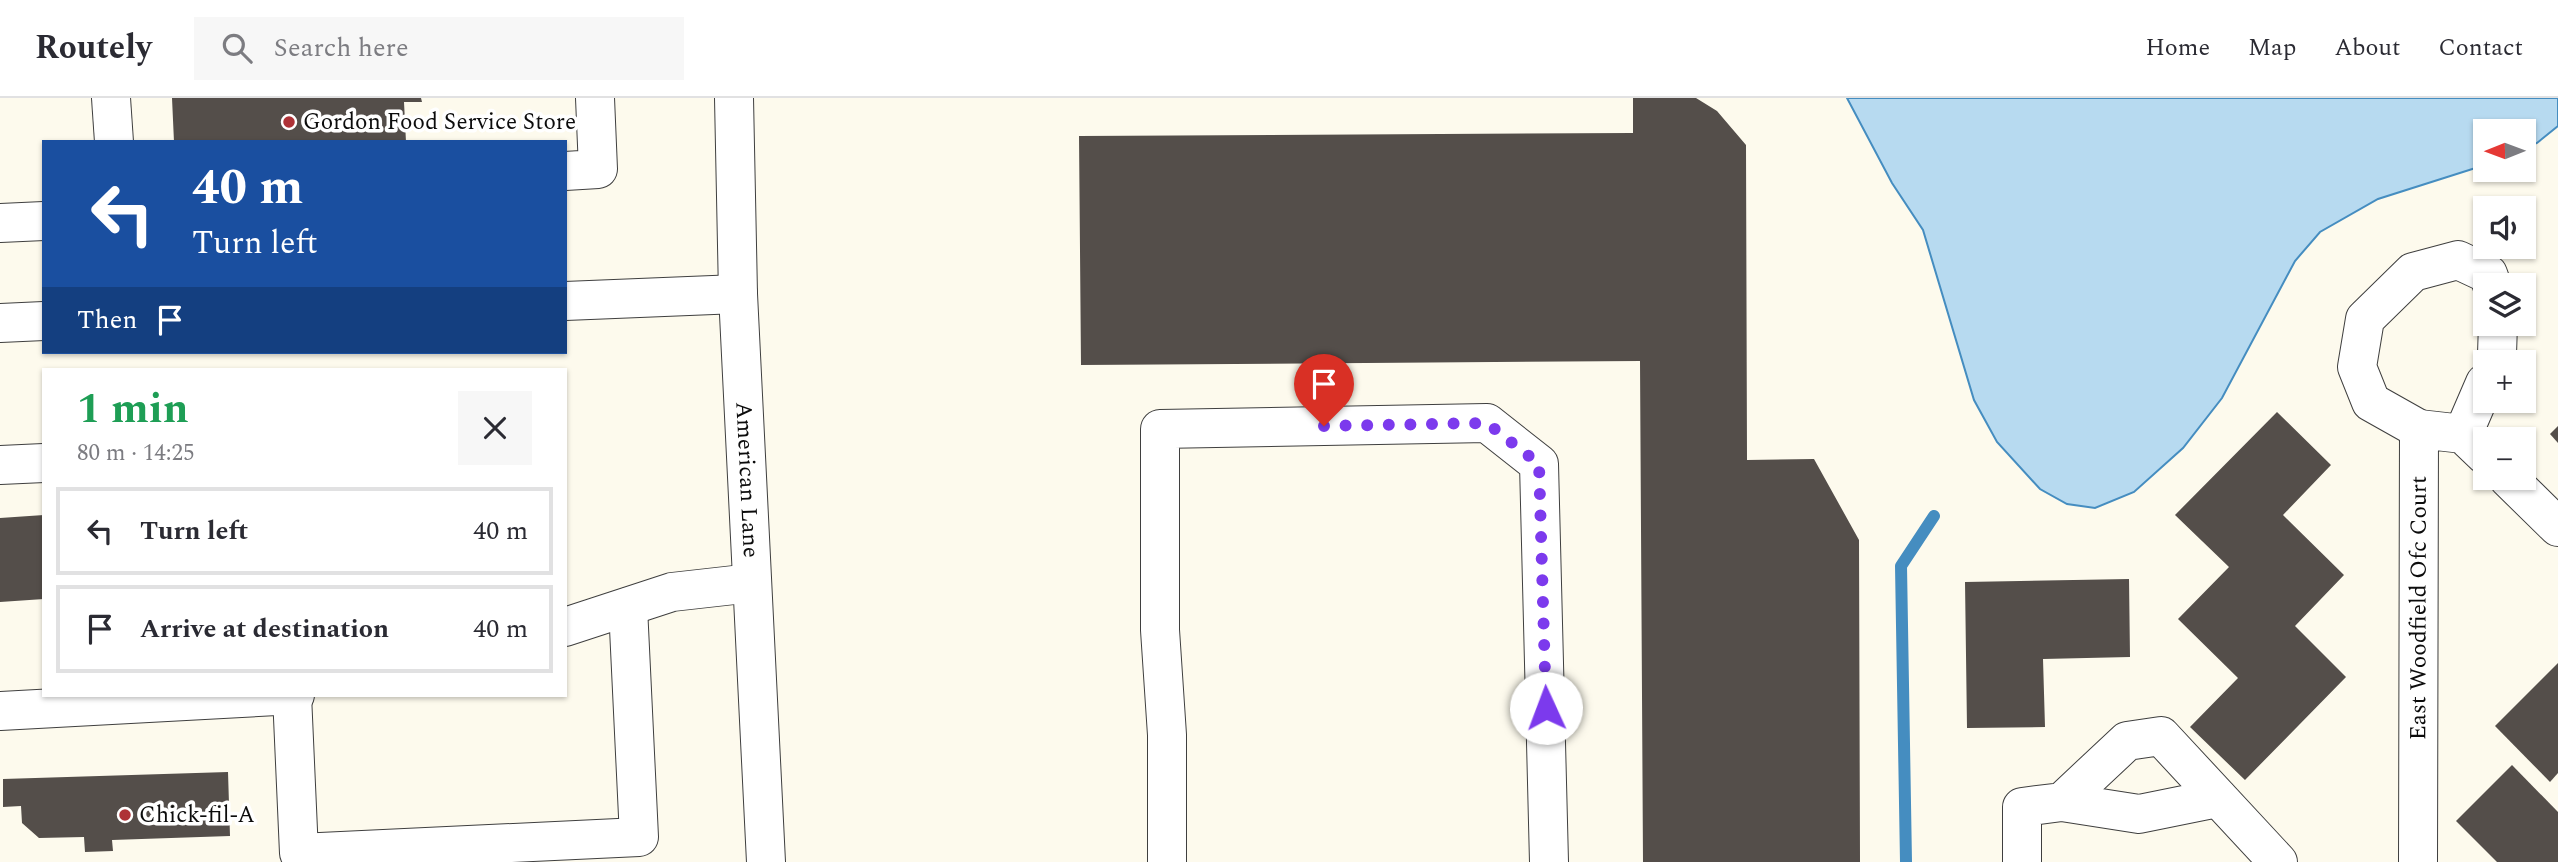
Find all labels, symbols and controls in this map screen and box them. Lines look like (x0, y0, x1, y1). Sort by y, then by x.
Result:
search box (194, 17, 684, 80)
text: Routely (35, 23, 152, 73)
text: Search here (274, 28, 409, 68)
icon: search (218, 29, 256, 67)
text: Home (2145, 30, 2210, 66)
text: Map (2248, 30, 2296, 66)
text: About (2334, 30, 2400, 66)
text: Contact (2438, 30, 2523, 66)
place label: Gordon Food Service Store (303, 105, 576, 140)
marker: Gordon Food Service Store (281, 114, 297, 130)
north arrow (2473, 119, 2536, 182)
map controls (2473, 119, 2536, 490)
text: 40 m (192, 151, 303, 226)
icon: left (77, 168, 168, 259)
button: sound (2473, 196, 2536, 259)
text: Turn left (192, 219, 318, 268)
button: layers (2473, 273, 2536, 336)
text: Then (77, 300, 137, 340)
icon: arrive (151, 301, 189, 339)
button: + (2473, 350, 2536, 413)
pin (1294, 354, 1354, 426)
icon: arrive (1305, 365, 1343, 403)
text: 1 min (77, 378, 189, 441)
button: close (458, 391, 532, 465)
street label: American Lane (726, 401, 768, 559)
button: − (2473, 427, 2536, 490)
text: 80 m · 14:25 (77, 436, 195, 471)
street label: East Woodfield Ofc Court (2401, 476, 2436, 740)
text: Turn left (140, 511, 248, 551)
text: 40 m (473, 511, 528, 551)
icon: left (81, 512, 119, 550)
text: Arrive at destination (140, 609, 389, 649)
text: 40 m (473, 609, 528, 649)
icon: arrive (81, 610, 119, 648)
position arrow (1509, 671, 1583, 745)
place label: Chick-fil-A (139, 798, 255, 833)
marker: Chick-fil-A (117, 807, 133, 823)

